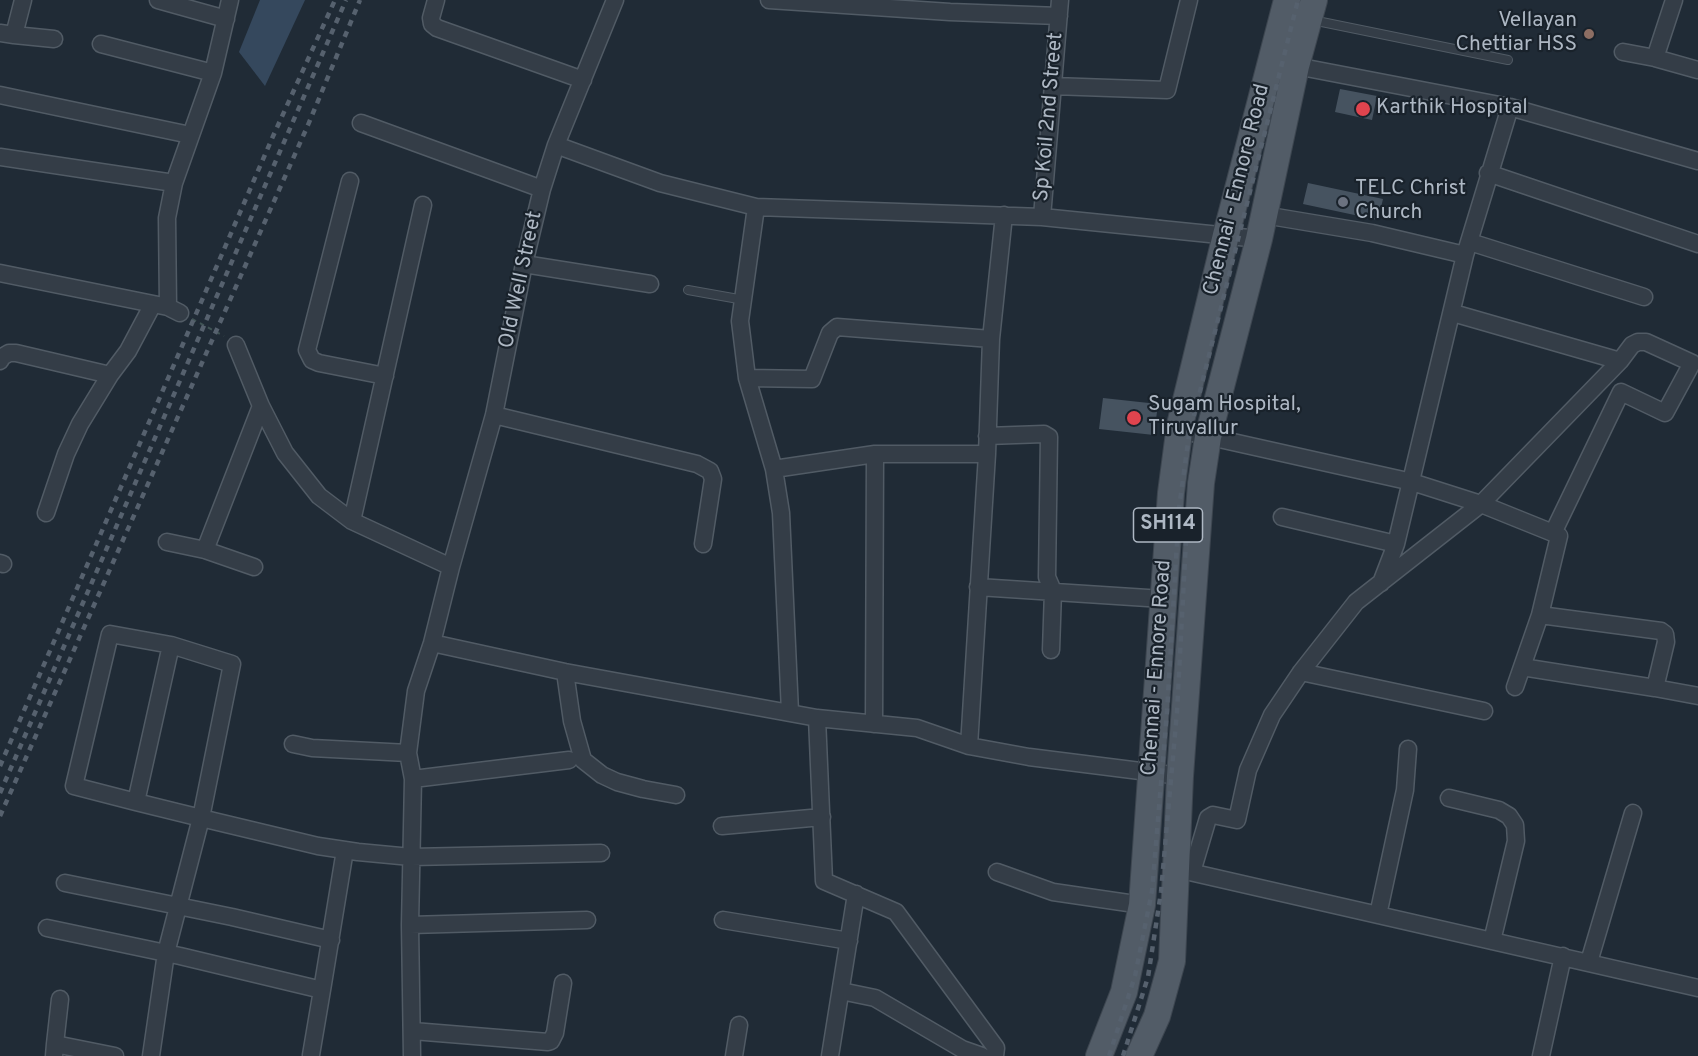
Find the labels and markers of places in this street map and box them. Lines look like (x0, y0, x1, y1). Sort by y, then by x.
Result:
place label: Vellayan Chettiar HSS (1455, 9, 1577, 59)
marker: Vellayan Chettiar HSS (1582, 27, 1596, 41)
place label: Karthik Hospital (1376, 96, 1528, 122)
marker: Karthik Hospital (1354, 100, 1372, 118)
place label: TELC Christ Church (1355, 177, 1466, 227)
marker: TELC Christ Church (1336, 195, 1350, 209)
place label: Sugam Hospital, Tiruvallur (1148, 393, 1301, 443)
marker: Sugam Hospital, Tiruvallur (1125, 409, 1143, 427)

